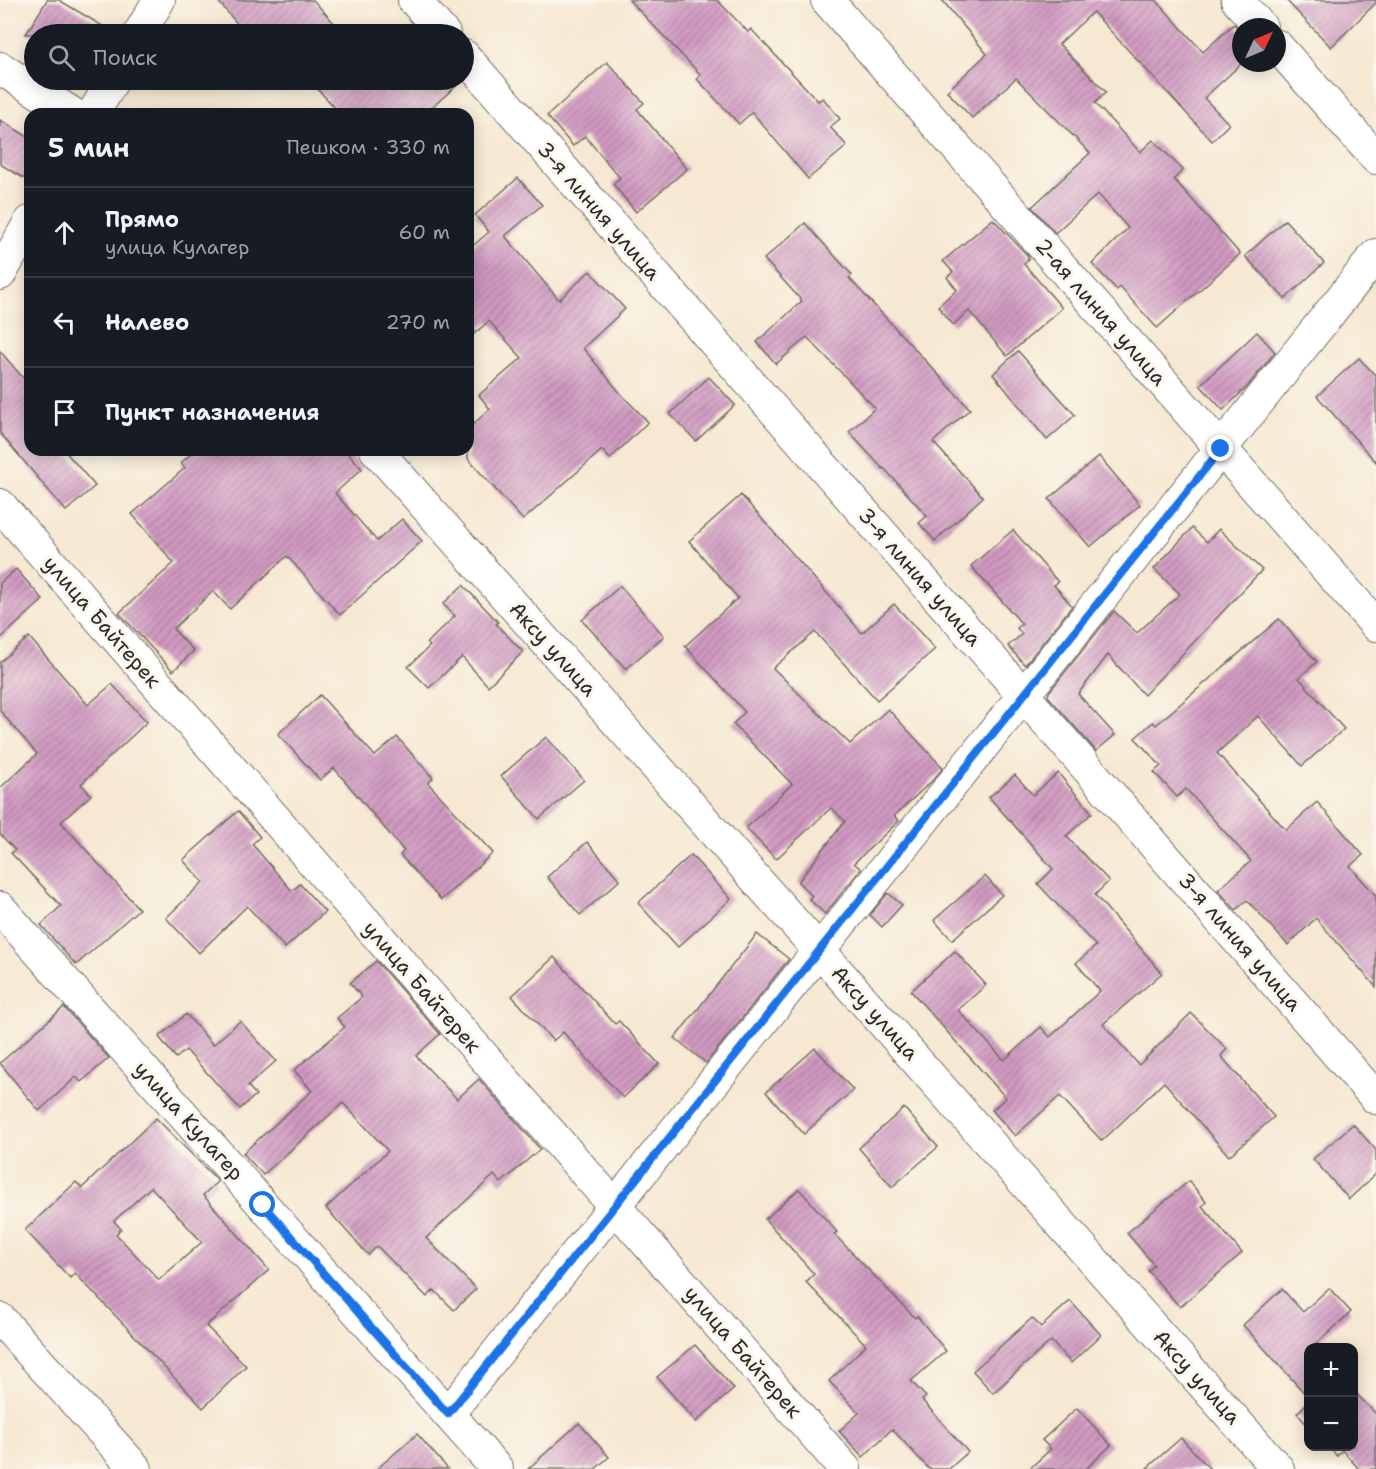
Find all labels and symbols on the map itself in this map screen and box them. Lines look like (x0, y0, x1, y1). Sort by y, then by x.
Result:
north arrow (1232, 18, 1286, 72)
street label: 3-я линия улица (531, 136, 667, 286)
street label: 2-ая линия улица (1029, 232, 1173, 392)
route end (1207, 435, 1233, 461)
street label: 3-я линия улица (852, 502, 988, 652)
street label: улица Байтерек (37, 550, 167, 694)
street label: Аксу улица (503, 596, 603, 702)
street label: 3-я линия улица (1172, 867, 1308, 1017)
street label: улица Байтерек (357, 915, 487, 1059)
street label: Аксу улица (825, 960, 925, 1066)
street label: улица Кулагер (128, 1055, 250, 1187)
route start (249, 1191, 275, 1217)
street label: улица Байтерек (678, 1280, 808, 1424)
street label: Аксу улица (1147, 1324, 1247, 1430)

